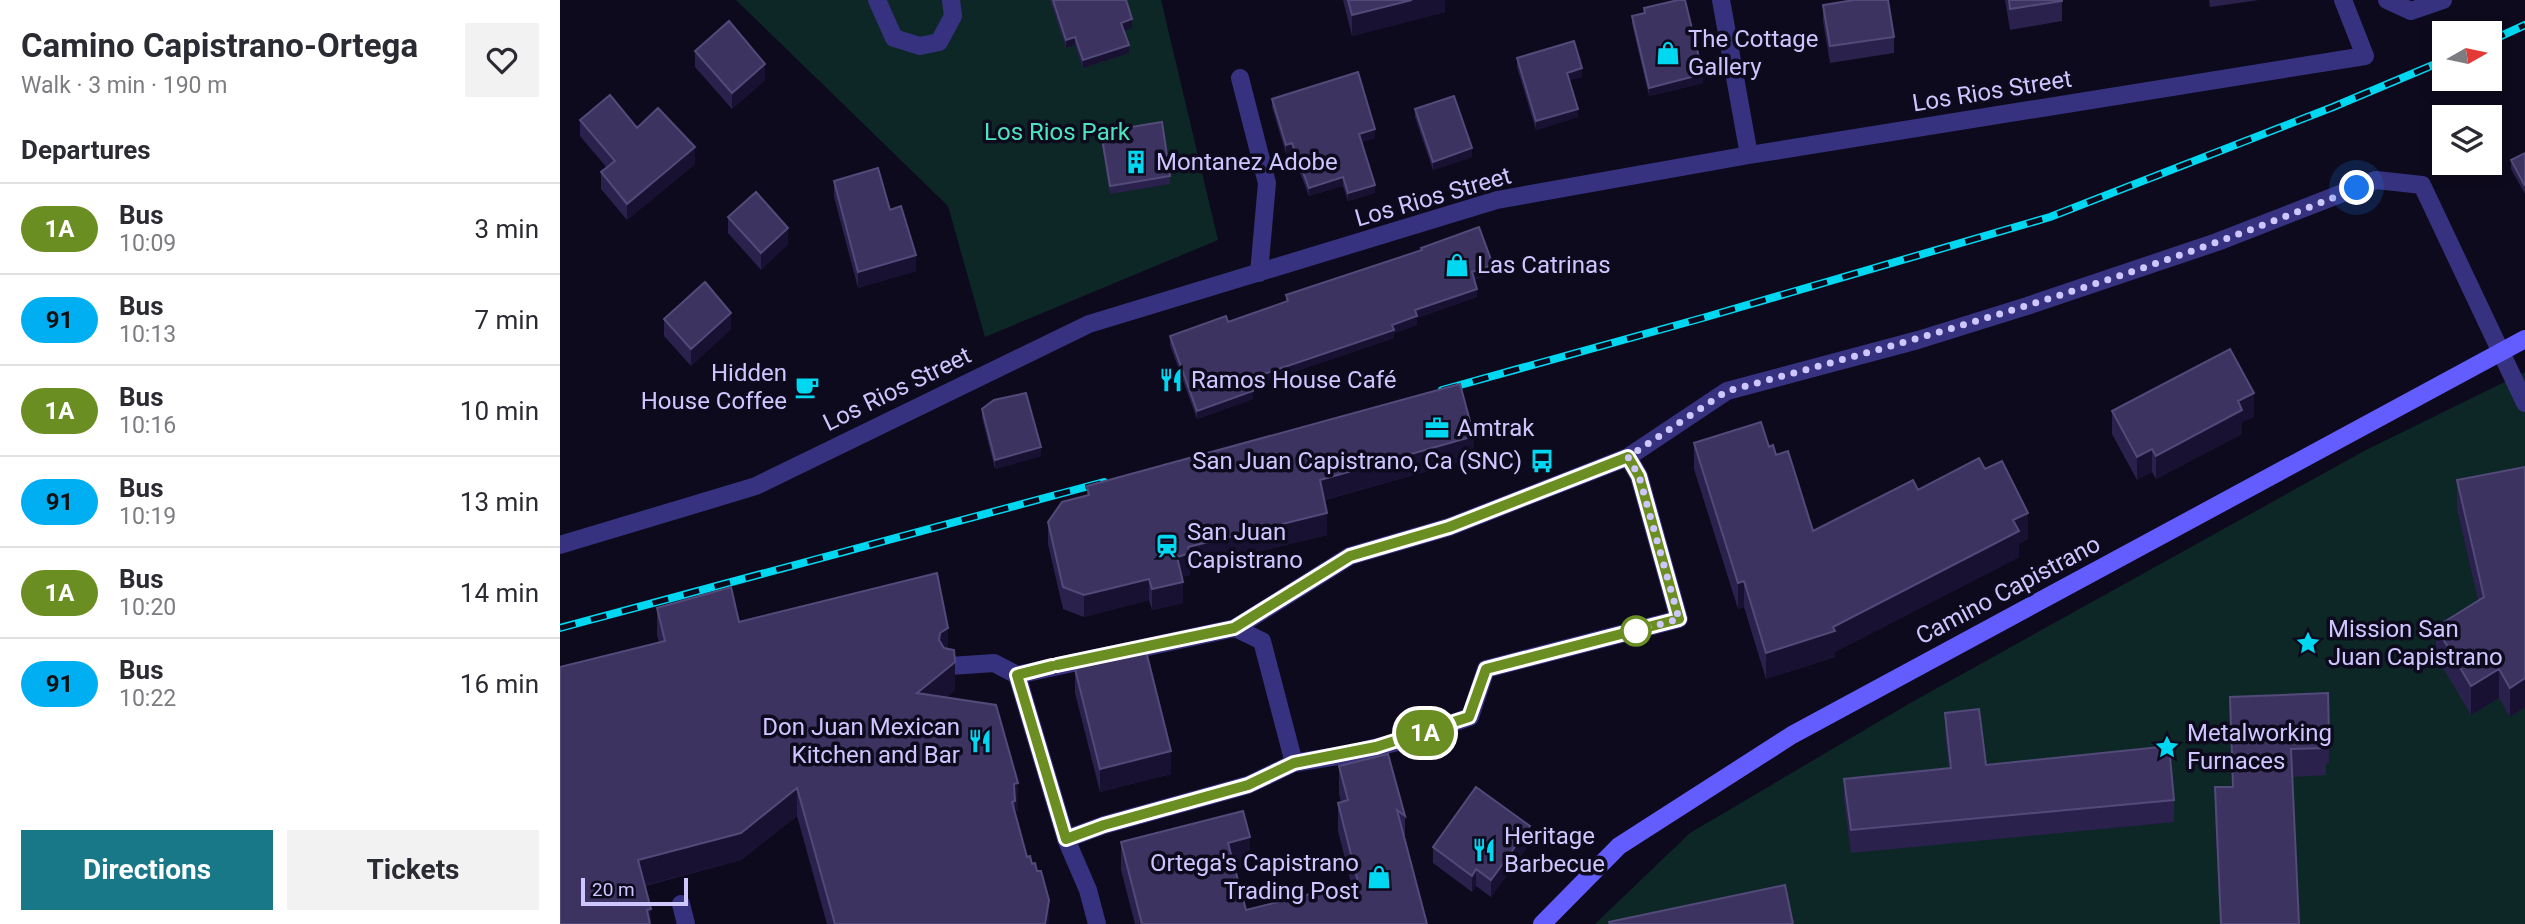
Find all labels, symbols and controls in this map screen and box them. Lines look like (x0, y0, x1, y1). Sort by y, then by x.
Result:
north arrow (2432, 21, 2502, 91)
map controls (2432, 21, 2502, 175)
button: heart (465, 23, 539, 97)
place label: The Cottage Gallery (1688, 25, 1819, 81)
text: Camino Capistrano-Ortega (21, 26, 418, 65)
shop icon: The Cottage Gallery (1654, 39, 1682, 67)
street label: Los Rios Street (1910, 65, 2074, 117)
text: Walk · 3 min · 190 m (21, 72, 227, 99)
button: layers (2432, 105, 2502, 175)
park label: Los Rios Park (984, 118, 1131, 146)
text: Departures (21, 135, 151, 165)
building icon: Montanez Adobe (1122, 148, 1150, 176)
place label: Montanez Adobe (1156, 148, 1338, 176)
street label: Los Rios Street (1352, 161, 1514, 233)
your location (2339, 170, 2374, 205)
text: Bus (119, 200, 164, 230)
text: 3 min (474, 214, 539, 244)
text: 1A (45, 215, 74, 243)
text: 10:09 (119, 230, 176, 257)
shop icon: Las Catrinas (1443, 251, 1471, 279)
place label: Las Catrinas (1477, 251, 1611, 279)
text: Bus (119, 291, 164, 321)
text: 7 min (474, 305, 539, 335)
text: 91 (46, 306, 73, 334)
text: 10:13 (119, 321, 176, 348)
street label: Los Rios Street (819, 341, 976, 437)
place label: Hidden House Coffee (641, 359, 787, 415)
restaurant icon: Ramos House Café (1157, 366, 1185, 394)
place label: Ramos House Café (1191, 366, 1397, 394)
cafe icon: Hidden House Coffee (793, 373, 821, 401)
text: Bus (119, 382, 164, 412)
text: 10 min (460, 396, 539, 426)
text: 1A (45, 397, 74, 425)
text: 10:16 (119, 412, 176, 439)
office icon: Amtrak (1423, 414, 1451, 442)
place label: Amtrak (1457, 414, 1535, 442)
place label: San Juan Capistrano, Ca (SNC) (1192, 447, 1522, 475)
bus stop icon: San Juan Capistrano, Ca (SNC) (1528, 447, 1556, 475)
text: Bus (119, 473, 164, 503)
text: 13 min (460, 487, 539, 517)
text: 91 (46, 488, 73, 516)
text: 10:19 (119, 503, 176, 530)
place label: San Juan Capistrano (1187, 518, 1303, 574)
street label: Camino Capistrano (1911, 530, 2105, 650)
station icon: San Juan Capistrano (1153, 532, 1181, 560)
text: Bus (119, 564, 164, 594)
text: 14 min (460, 578, 539, 608)
text: 1A (45, 579, 74, 607)
text: 10:20 (119, 594, 176, 621)
place label: Mission San Juan Capistrano (2328, 615, 2503, 671)
unlabelled marker (1621, 616, 1651, 646)
place icon: Mission San Juan Capistrano (2294, 629, 2322, 657)
text: Bus (119, 655, 164, 685)
text: 16 min (460, 669, 539, 699)
text: 91 (46, 670, 73, 698)
text: 10:22 (119, 685, 176, 712)
line badge: 1A (1394, 710, 1456, 756)
place label: Don Juan Mexican Kitchen and Bar (762, 713, 960, 769)
text: 1A (1410, 719, 1440, 747)
place label: Metalworking Furnaces (2187, 719, 2332, 775)
restaurant icon: Don Juan Mexican Kitchen and Bar (966, 727, 994, 755)
place icon: Metalworking Furnaces (2153, 733, 2181, 761)
place label: Heritage Barbecue (1504, 822, 1605, 878)
button: Directions (21, 830, 273, 910)
button: Tickets (287, 830, 539, 910)
restaurant icon: Heritage Barbecue (1470, 836, 1498, 864)
place label: Ortega's Capistrano Trading Post (1150, 849, 1359, 905)
shop icon: Ortega's Capistrano Trading Post (1365, 863, 1393, 891)
scale bar (581, 875, 688, 907)
text: 20 m (592, 878, 635, 901)

